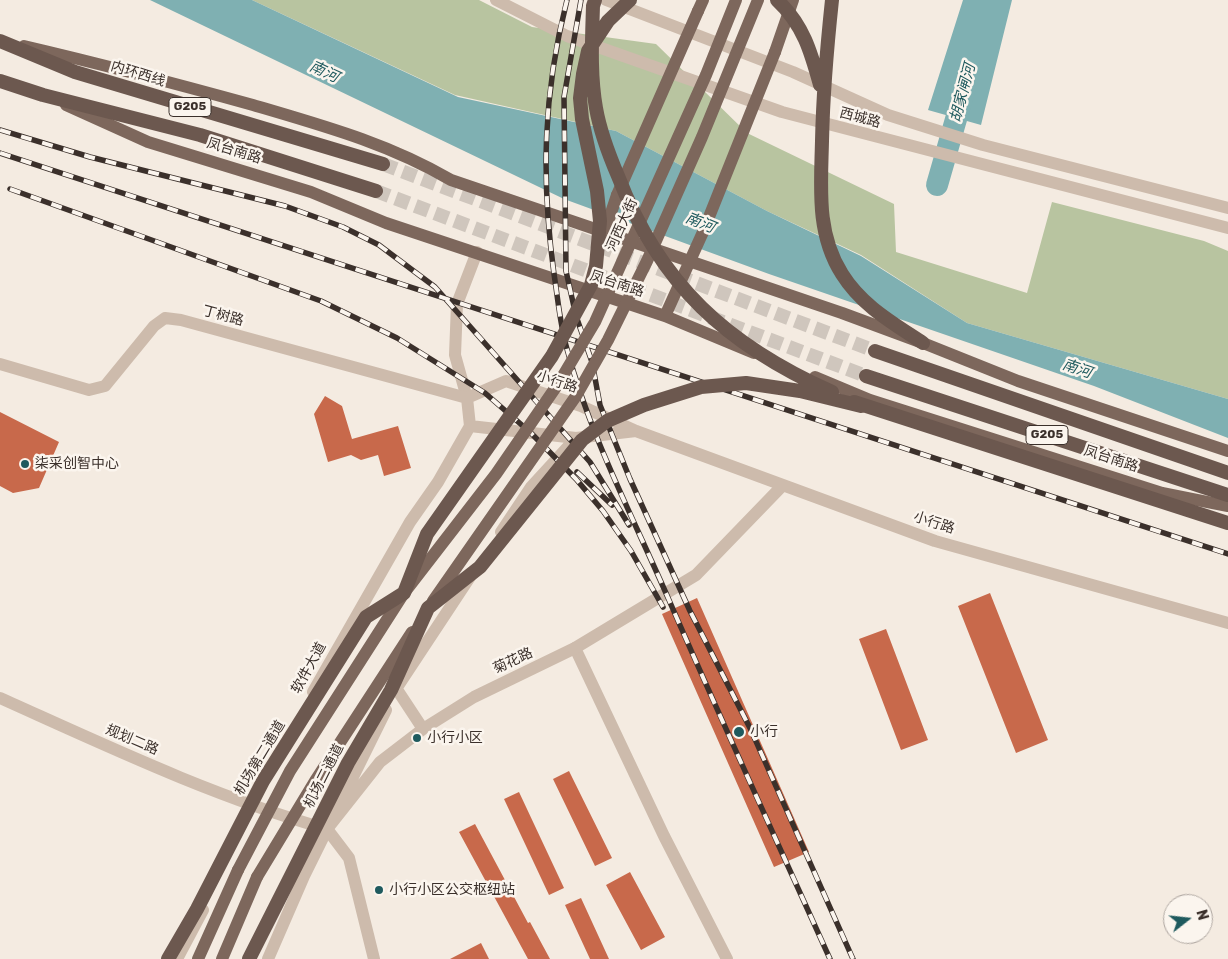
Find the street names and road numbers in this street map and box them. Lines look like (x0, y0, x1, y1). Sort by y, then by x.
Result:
street label: 内环西线 (109, 58, 167, 90)
road number: G205 (169, 98, 211, 116)
street label: 西城路 (838, 104, 882, 132)
street label: 凤台南路 (205, 135, 263, 167)
street label: 河西大街 (603, 196, 641, 254)
street label: 凤台南路 (588, 267, 646, 301)
street label: 丁树路 (201, 302, 245, 330)
street label: 小行路 (534, 368, 580, 396)
road number: G205 (1026, 426, 1068, 444)
street label: 凤台南路 (1082, 442, 1140, 476)
street label: 小行路 (911, 509, 957, 537)
street label: 软件大道 (288, 639, 330, 697)
street label: 菊花路 (490, 645, 536, 677)
street label: 机场第二通道 (231, 718, 289, 798)
street label: 规划二路 (103, 721, 161, 759)
street label: 机场二通道 (301, 741, 347, 811)

